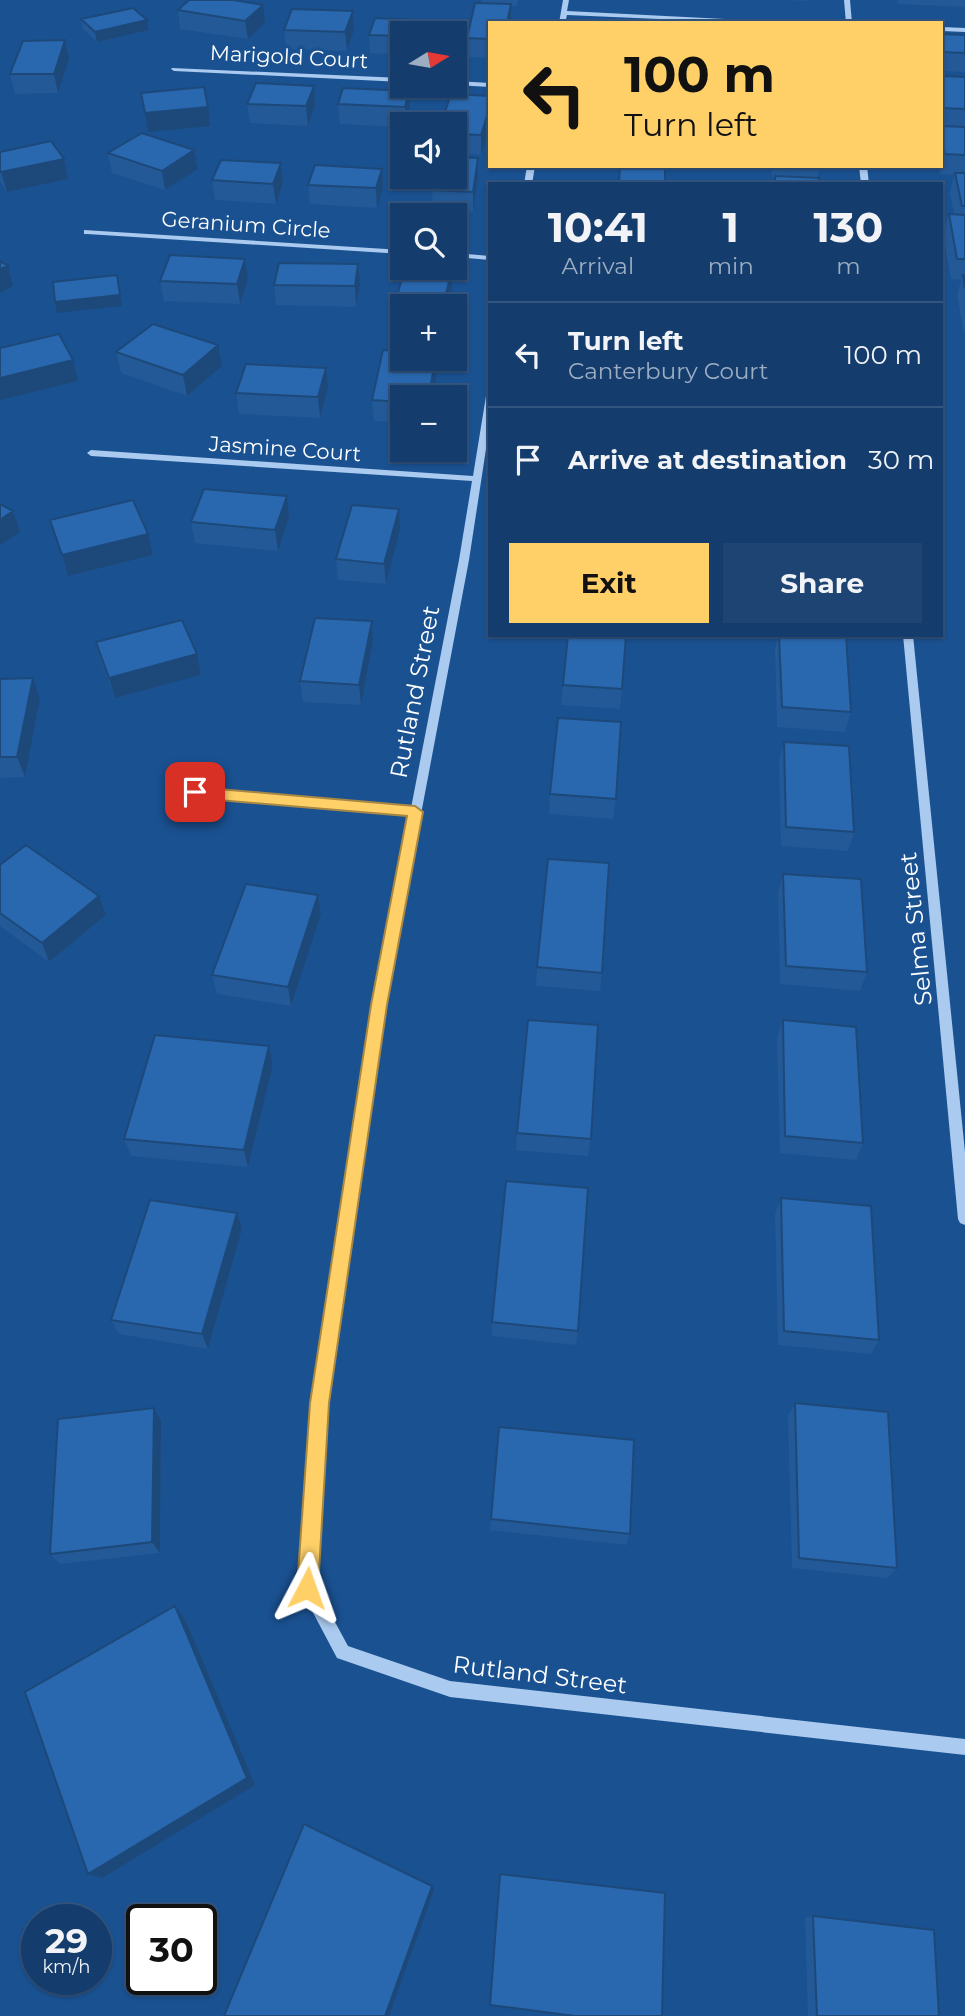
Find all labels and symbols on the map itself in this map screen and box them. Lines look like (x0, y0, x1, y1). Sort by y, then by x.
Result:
north arrow (390, 21, 467, 98)
street label: Marigold Court (209, 40, 369, 73)
street label: Geranium Circle (161, 206, 331, 243)
street label: Jasmine Court (207, 431, 362, 466)
street label: Rutland Street (384, 603, 446, 781)
pin (165, 762, 225, 822)
street label: Selma Street (893, 851, 938, 1007)
position arrow (270, 1551, 344, 1625)
street label: Rutland Street (451, 1649, 629, 1700)
speed limit sign: 30 (126, 1904, 217, 1995)

